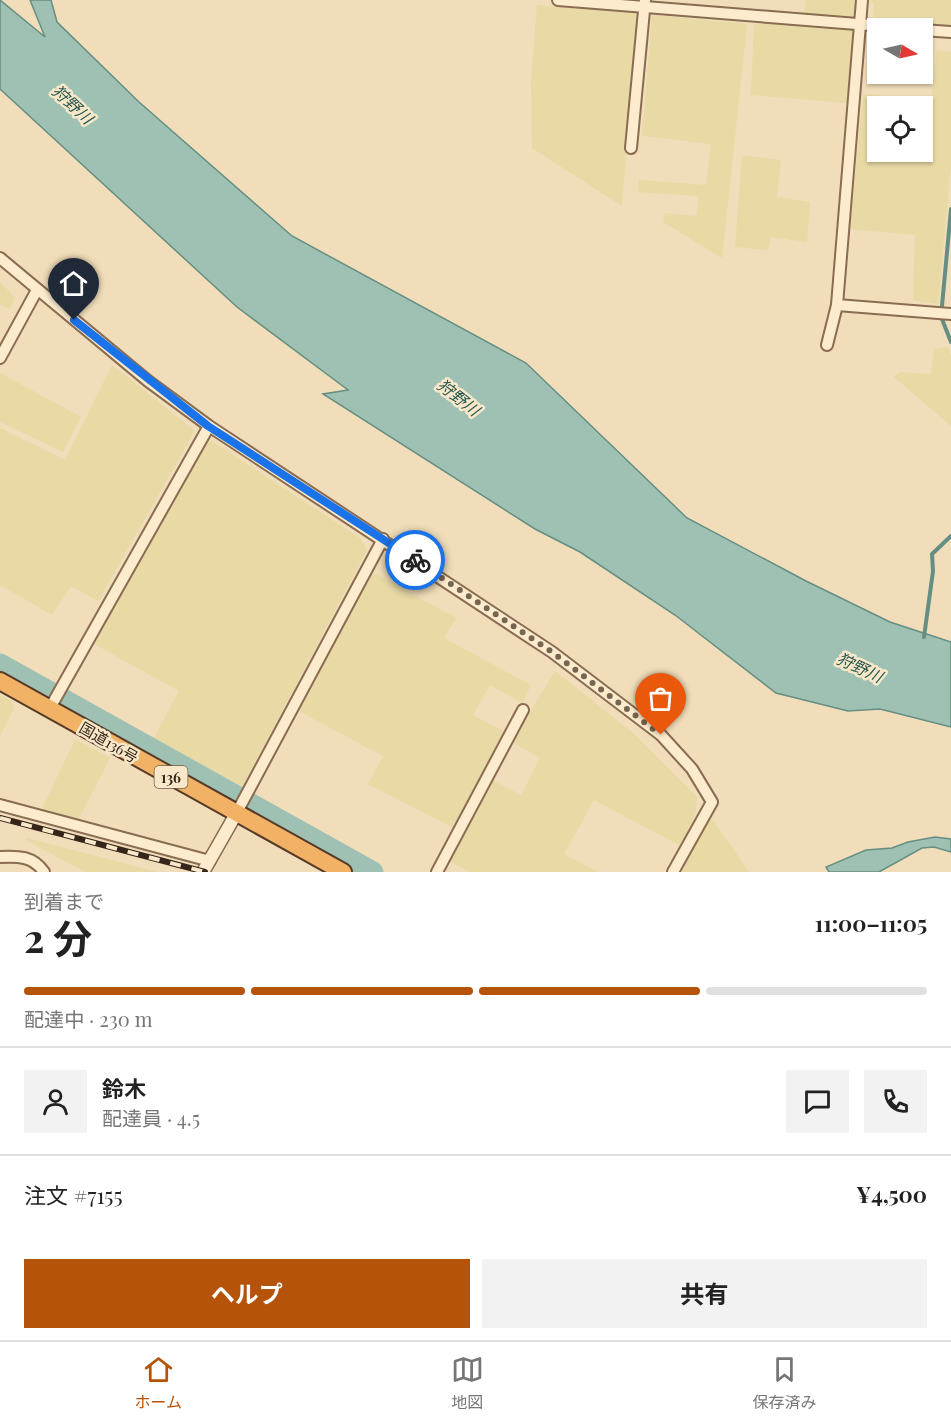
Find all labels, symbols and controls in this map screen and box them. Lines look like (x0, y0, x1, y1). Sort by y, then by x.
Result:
north arrow (867, 18, 933, 84)
map controls (867, 18, 933, 162)
water label: 狩野川 (48, 80, 99, 129)
button: locate (867, 96, 933, 162)
pin (48, 258, 99, 320)
icon: home (57, 267, 90, 300)
water label: 狩野川 (434, 374, 486, 421)
courier (385, 530, 445, 590)
icon: bike (399, 544, 432, 577)
water label: 狩野川 (834, 647, 888, 688)
pin (635, 673, 686, 735)
icon: bag (644, 682, 677, 715)
street label: 国道136号 (76, 717, 142, 767)
road number: 136 (154, 766, 188, 788)
text: 到着まで (24, 887, 104, 914)
text: 11:00–11:05 (815, 908, 927, 938)
text: 2 分 (24, 911, 92, 963)
text: 配達中 · 230 m (24, 1005, 153, 1032)
button: person (24, 1070, 87, 1133)
button: chat (786, 1070, 849, 1133)
button: phone (864, 1070, 927, 1133)
text: 鈴木 (102, 1073, 146, 1103)
text: 配達員 · 4.5 (102, 1104, 200, 1131)
text: ¥4,500 (856, 1179, 927, 1209)
text: 注文 #7155 (24, 1180, 123, 1210)
button: ヘルプ (24, 1259, 470, 1328)
button: 共有 (482, 1259, 927, 1328)
tab: ホーム (134, 1353, 182, 1413)
tab: 地図 (451, 1353, 484, 1413)
tab: 保存済み (753, 1353, 817, 1413)

